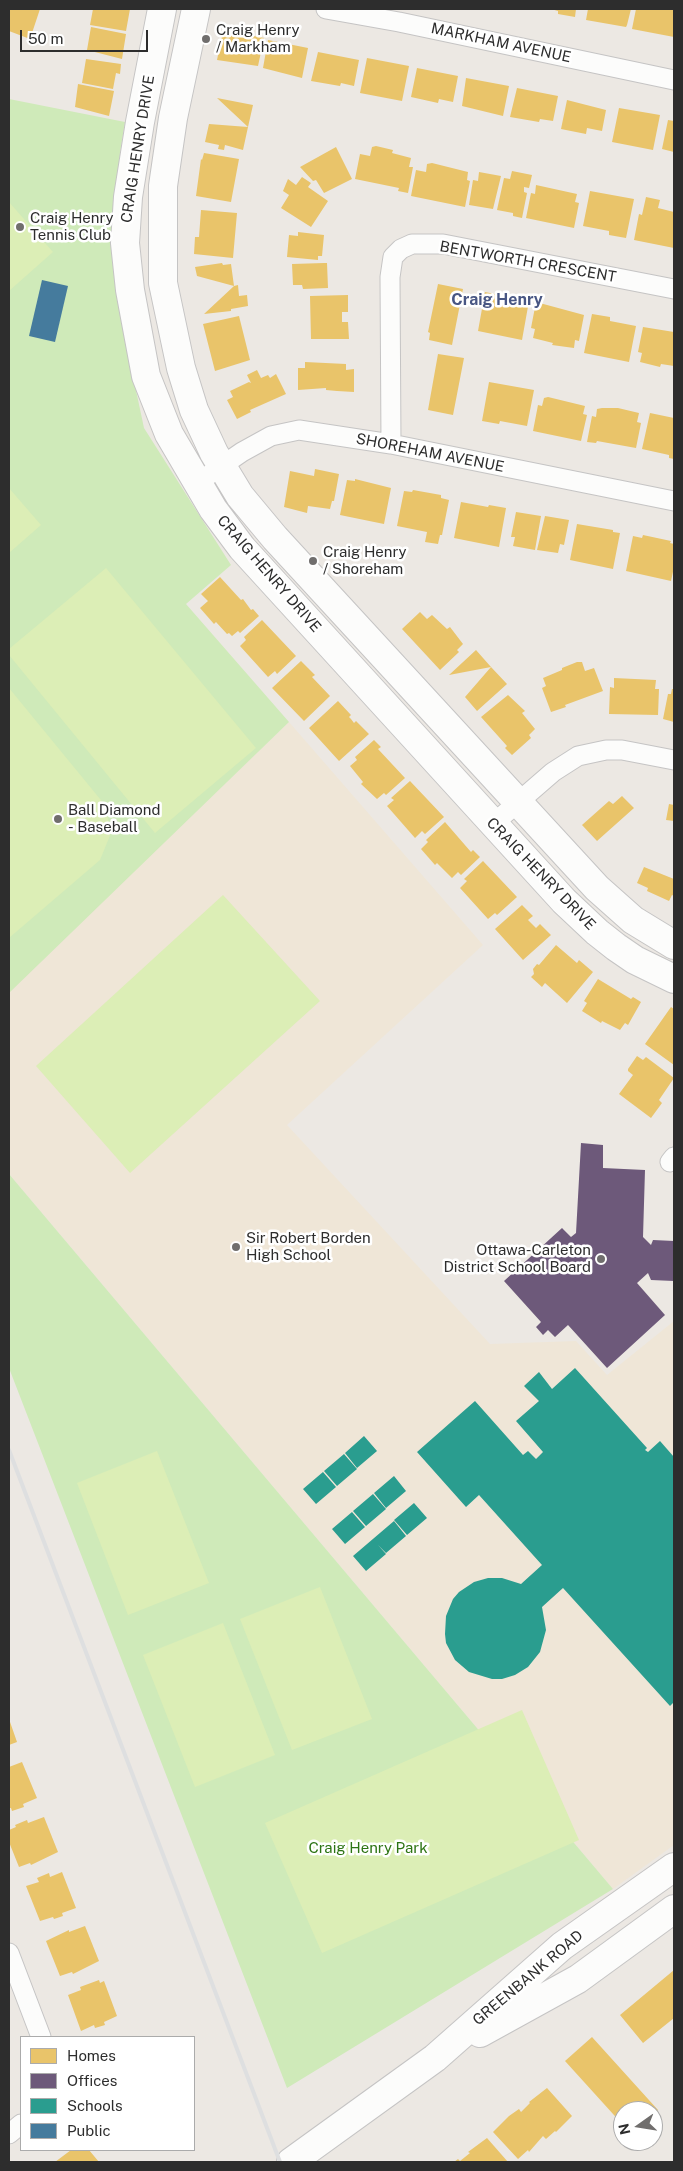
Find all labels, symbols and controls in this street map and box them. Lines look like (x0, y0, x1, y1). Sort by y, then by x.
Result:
street label: MARKHAM AVENUE (429, 19, 573, 67)
scale bar (22, 20, 150, 52)
place label: Craig Henry / Markham (216, 21, 300, 56)
text: 50 m (28, 30, 63, 47)
marker: Craig Henry / Markham (200, 33, 212, 45)
street label: CRAIG HENRY DRIVE (117, 74, 159, 224)
place label: Craig Henry Tennis Club (30, 209, 114, 244)
marker: Craig Henry Tennis Club (14, 221, 26, 233)
street label: BENTWORTH CRESCENT (438, 238, 618, 286)
district label: Craig Henry (451, 290, 543, 310)
street label: SHOREHAM AVENUE (354, 430, 506, 476)
street label: CRAIG HENRY DRIVE (213, 512, 325, 636)
place label: Craig Henry / Shoreham (323, 543, 407, 578)
marker: Craig Henry / Shoreham (307, 555, 319, 567)
place label: Ball Diamond - Baseball (68, 801, 160, 836)
marker: Ball Diamond - Baseball (52, 813, 64, 825)
street label: CRAIG HENRY DRIVE (483, 814, 599, 934)
place label: Sir Robert Borden High School (246, 1229, 371, 1264)
marker: Sir Robert Borden High School (230, 1241, 242, 1253)
place label: Ottawa-Carleton District School Board (443, 1241, 591, 1276)
marker: Ottawa-Carleton District School Board (595, 1253, 607, 1265)
park label: Craig Henry Park (308, 1839, 428, 1857)
street label: GREENBANK ROAD (469, 1927, 587, 2029)
legend (20, 2036, 195, 2151)
text: Homes (67, 2047, 116, 2064)
text: Offices (67, 2072, 117, 2089)
text: Schools (67, 2097, 123, 2114)
north arrow (613, 2101, 663, 2151)
text: Public (67, 2122, 111, 2139)
text: N (615, 2122, 633, 2136)

